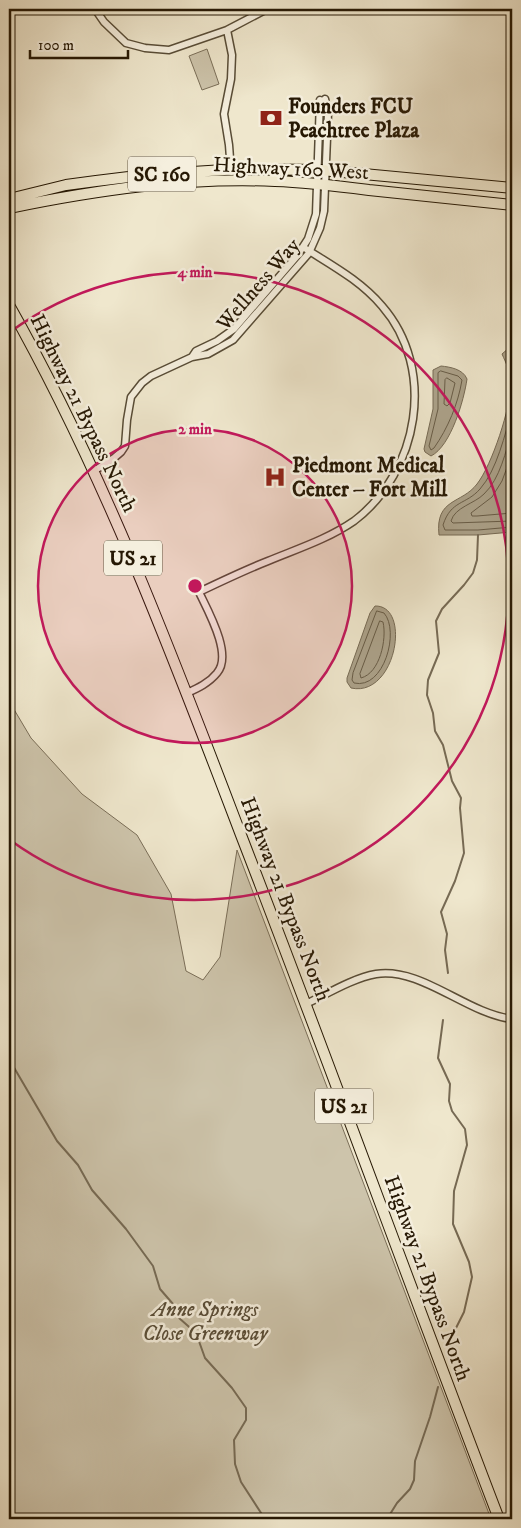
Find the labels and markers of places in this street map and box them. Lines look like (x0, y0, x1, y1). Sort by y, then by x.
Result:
place label: Founders FCU Peachtree Plaza (288, 94, 420, 144)
bank icon: Founders FCU Peachtree Plaza (258, 105, 284, 131)
place label: Piedmont Medical Center – Fort Mill (292, 453, 448, 503)
hospital icon: Piedmont Medical Center – Fort Mill (262, 464, 288, 490)
centre of rings (186, 577, 204, 595)

